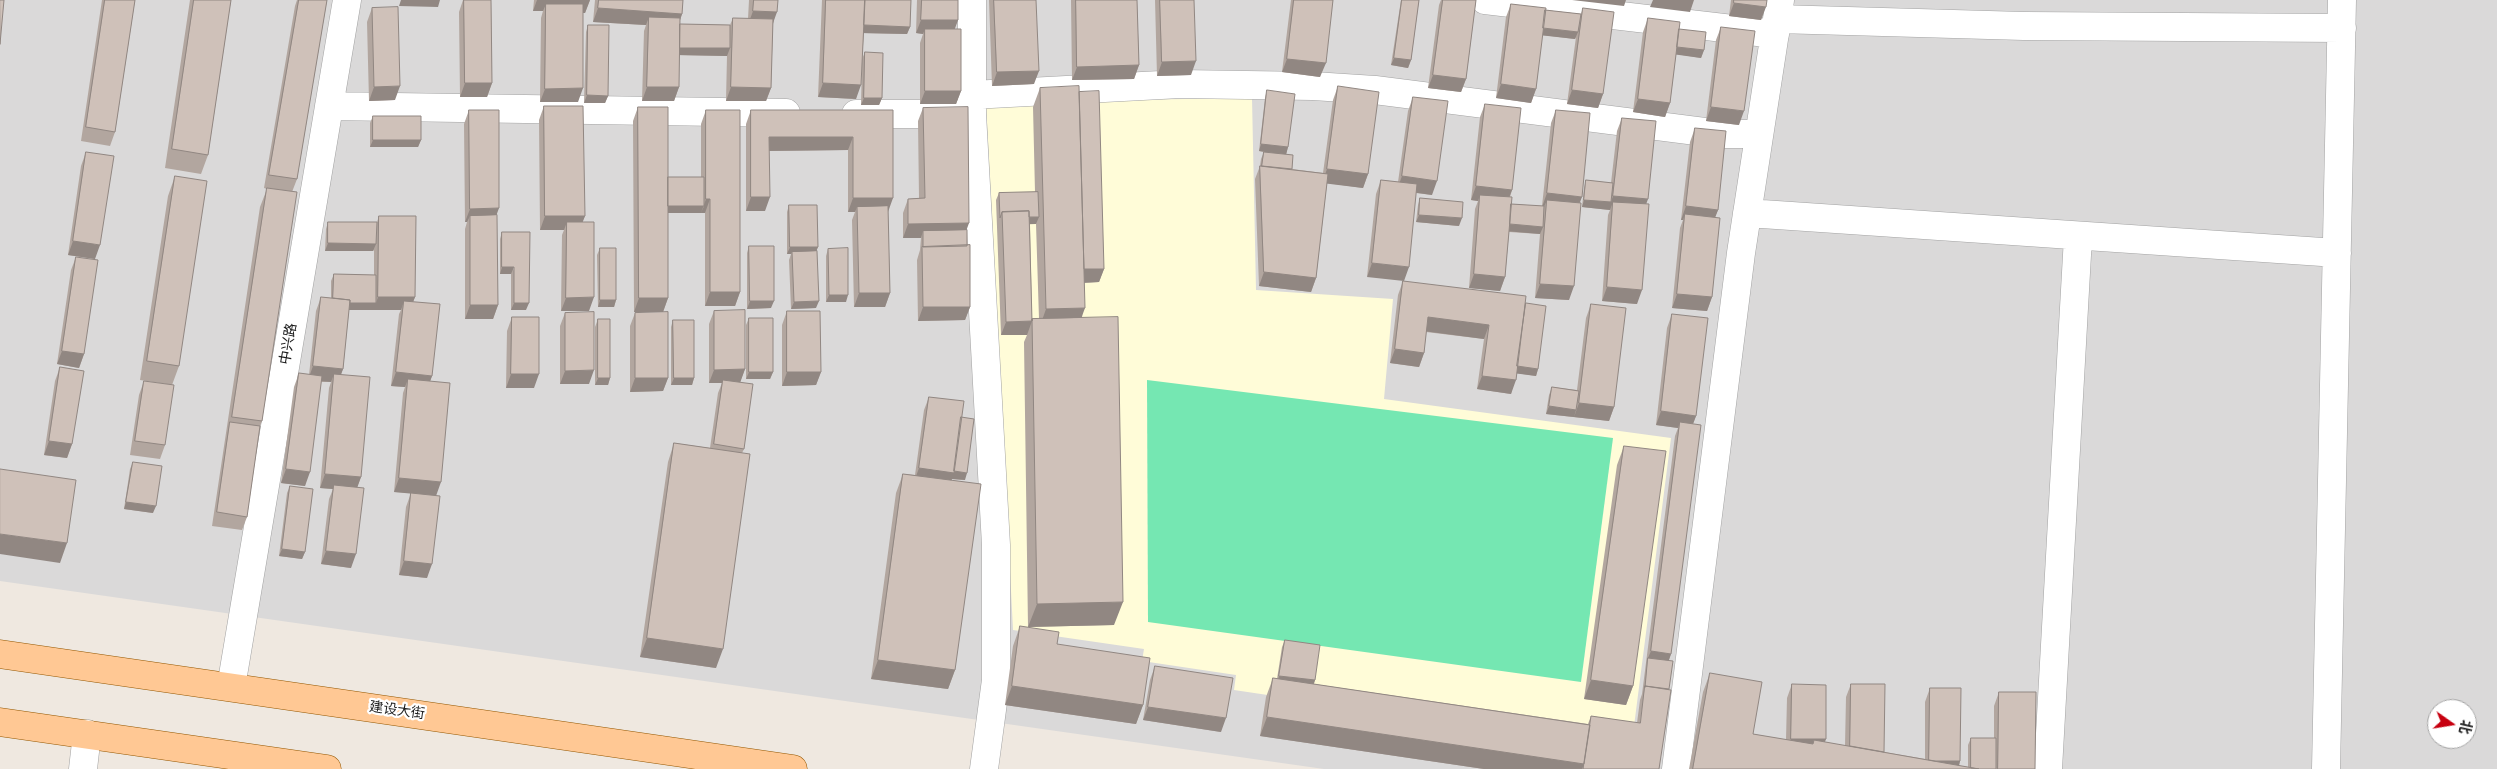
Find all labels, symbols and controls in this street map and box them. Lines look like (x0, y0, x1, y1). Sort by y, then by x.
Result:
street label: 中兴路 (277, 322, 301, 366)
street label: 建设大街 (368, 699, 426, 723)
north arrow (2427, 699, 2477, 749)
text: 北 (2456, 719, 2475, 736)

